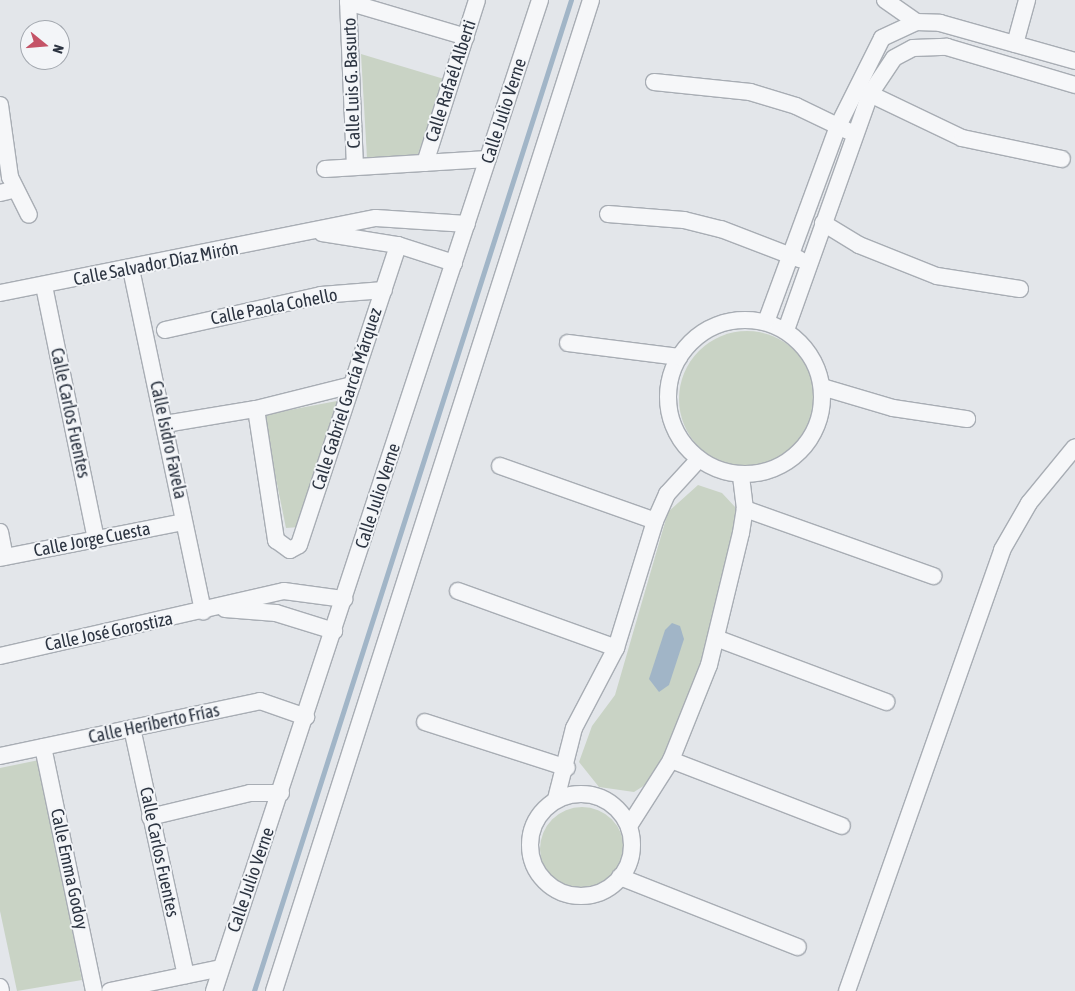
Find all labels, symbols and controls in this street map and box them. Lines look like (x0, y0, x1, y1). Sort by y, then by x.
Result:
street label: Calle Luis G. Basurto (339, 17, 365, 149)
street label: Calle Rafaél Alberti (421, 17, 481, 145)
north arrow (20, 20, 70, 70)
text: N (50, 43, 67, 55)
street label: Calle Julio Verne (477, 56, 531, 166)
street label: Calle Salvador Díaz Mirón (72, 237, 240, 291)
street label: Calle Paola Cohello (209, 284, 339, 330)
street label: Calle Gabriel García Márquez (307, 305, 387, 493)
street label: Calle Carlos Fuentes (46, 346, 94, 480)
street label: Calle Isidro Favela (145, 379, 191, 501)
street label: Calle Julio Verne (351, 441, 405, 551)
street label: Calle Jorge Cuesta (32, 518, 152, 562)
street label: Calle José Gorostiza (43, 608, 175, 656)
street label: Calle Heriberto Frías (87, 700, 221, 748)
street label: Calle Carlos Fuentes (135, 785, 183, 919)
street label: Calle Emma Godoy (46, 807, 92, 931)
street label: Calle Julio Verne (223, 825, 279, 935)

